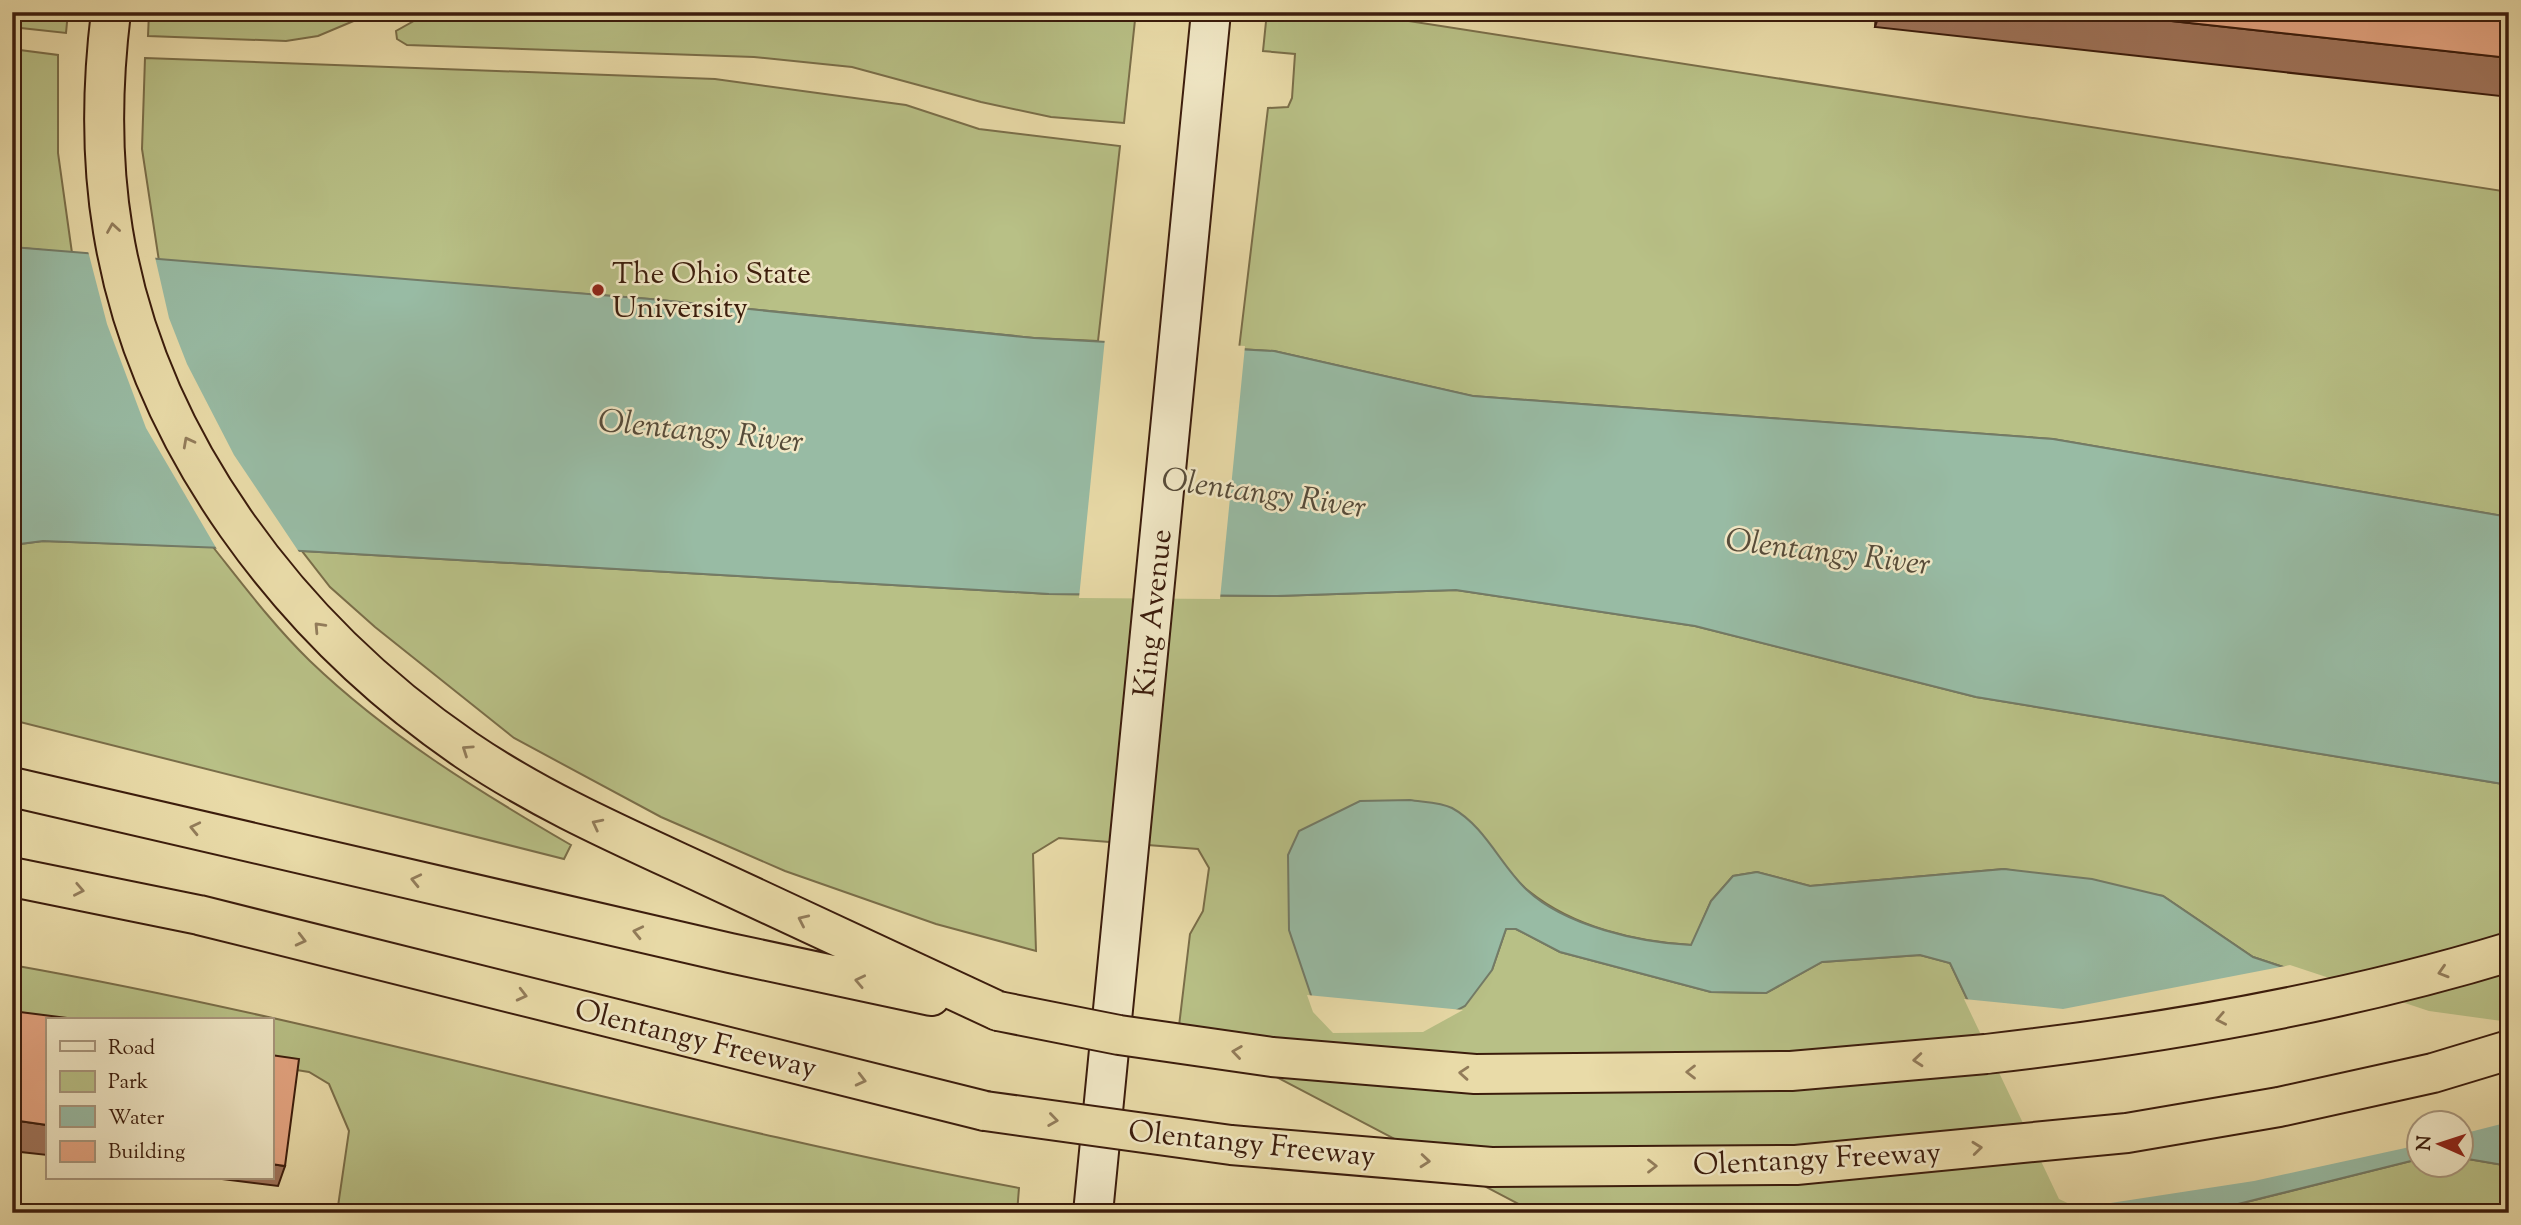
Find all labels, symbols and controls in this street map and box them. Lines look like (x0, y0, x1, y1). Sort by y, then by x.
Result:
one-way arrow (106, 223, 121, 234)
place label: The Ohio State University (612, 254, 811, 331)
marker: The Ohio State University (590, 282, 606, 298)
water label: Olentangy River (596, 399, 806, 467)
one-way arrow (183, 437, 196, 449)
water label: Olentangy River (1158, 458, 1369, 532)
water label: Olentangy River (1723, 519, 1933, 589)
street label: King Avenue (1124, 527, 1185, 700)
one-way arrow (314, 622, 327, 635)
one-way arrow (461, 745, 474, 758)
one-way arrow (592, 819, 604, 833)
one-way arrow (189, 822, 201, 836)
one-way arrow (410, 874, 422, 888)
one-way arrow (73, 882, 85, 897)
one-way arrow (798, 914, 810, 928)
one-way arrow (632, 926, 644, 940)
one-way arrow (295, 932, 307, 946)
one-way arrow (2438, 963, 2450, 978)
one-way arrow (854, 975, 866, 990)
one-way arrow (516, 987, 528, 1001)
street label: Olentangy Freeway (570, 990, 821, 1091)
one-way arrow (2215, 1010, 2227, 1025)
legend (46, 1018, 273, 1180)
text: Road (108, 1034, 155, 1064)
one-way arrow (1231, 1045, 1243, 1060)
one-way arrow (1912, 1052, 1923, 1067)
one-way arrow (1685, 1064, 1696, 1080)
one-way arrow (1458, 1066, 1469, 1081)
text: Park (108, 1068, 149, 1098)
one-way arrow (855, 1072, 867, 1086)
text: Water (108, 1104, 165, 1134)
north arrow (2406, 1110, 2476, 1180)
street label: Olentangy Freeway (1126, 1111, 1378, 1180)
one-way arrow (1047, 1112, 1059, 1127)
street label: Olentangy Freeway (1692, 1133, 1942, 1188)
text: N (2412, 1135, 2439, 1152)
text: Building (108, 1138, 185, 1168)
one-way arrow (1971, 1140, 1983, 1155)
one-way arrow (1419, 1154, 1431, 1169)
one-way arrow (1647, 1158, 1658, 1174)

